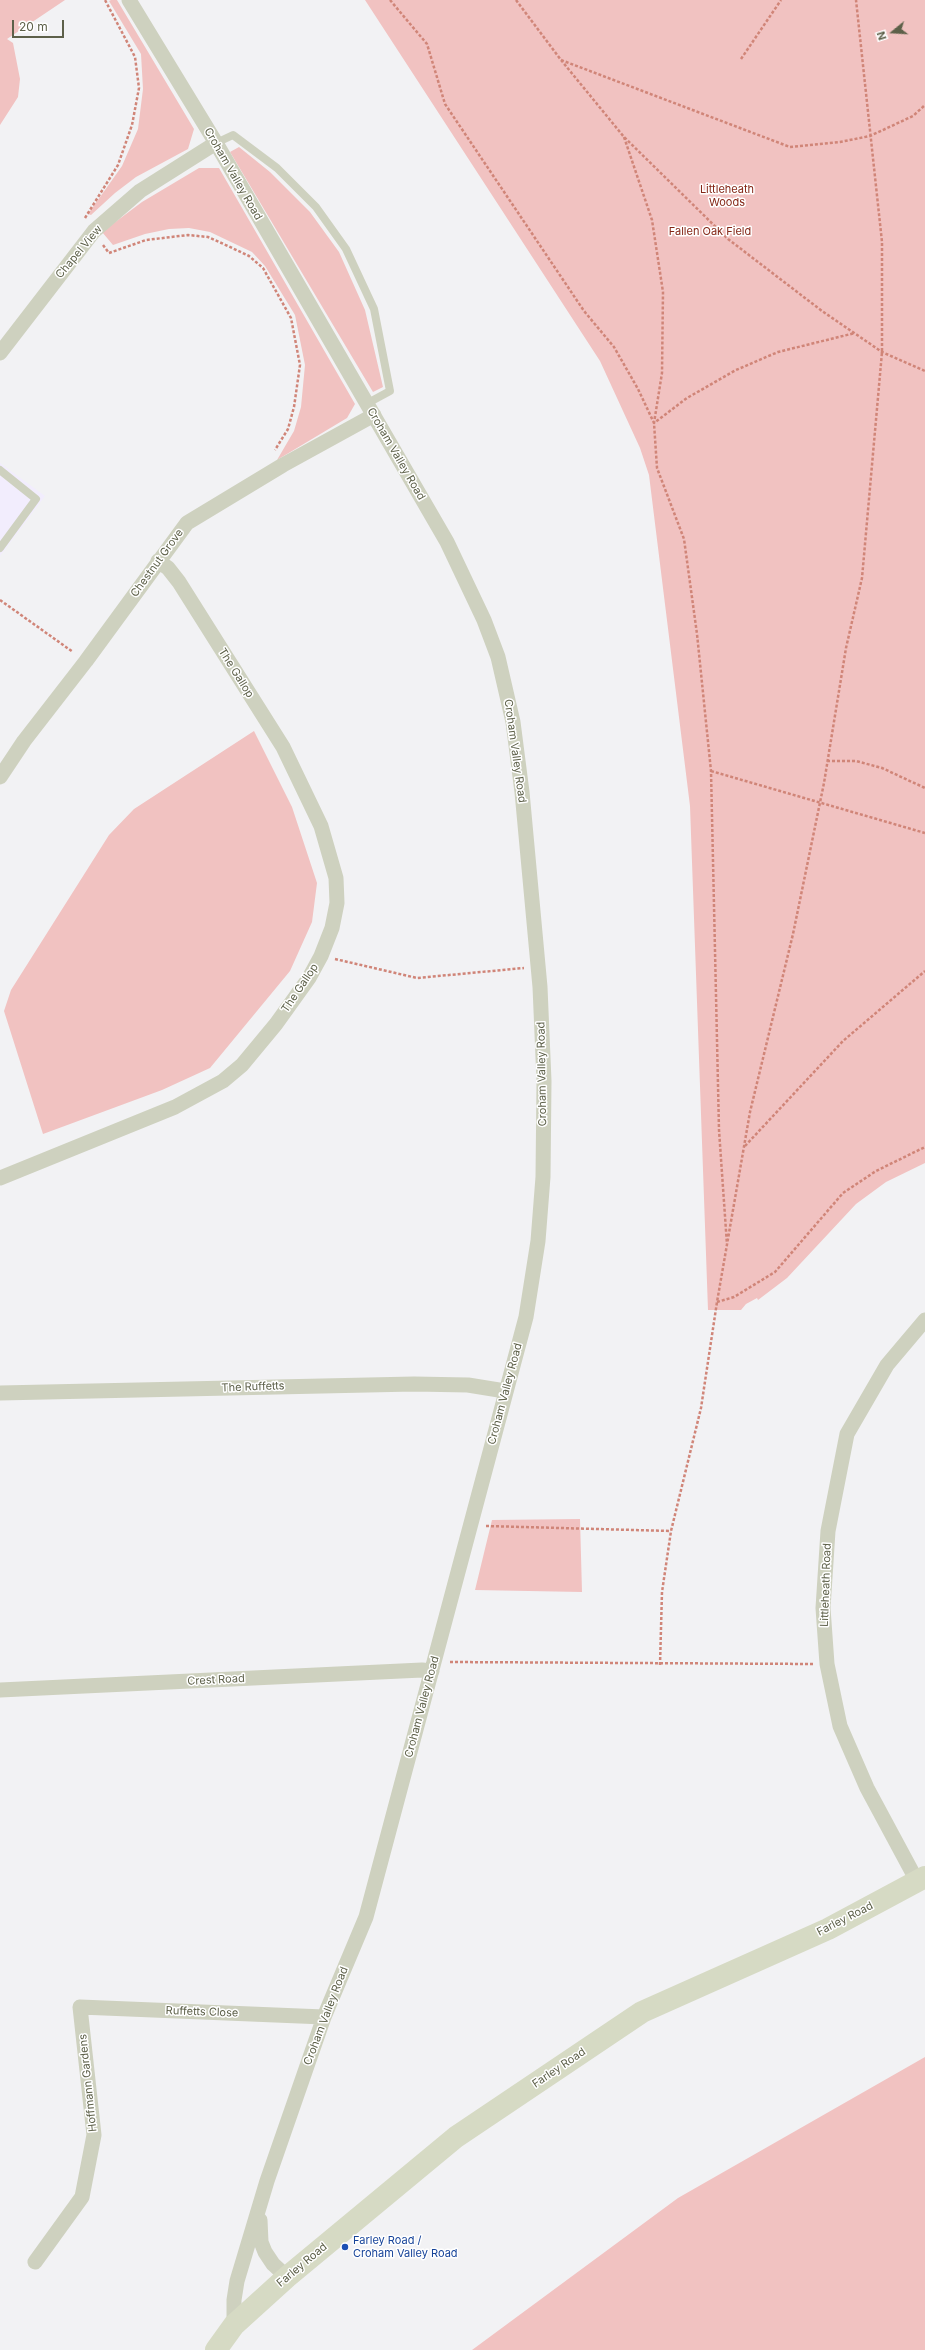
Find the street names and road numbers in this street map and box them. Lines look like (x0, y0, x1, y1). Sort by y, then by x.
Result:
street label: Croham Valley Road (201, 125, 265, 223)
street label: Chapel View (53, 223, 105, 281)
street label: Croham Valley Road (364, 405, 428, 503)
street label: Chestnut Grove (128, 526, 186, 600)
street label: The Gallop (216, 646, 256, 700)
street label: Croham Valley Road (501, 698, 529, 804)
street label: The Gallop (279, 961, 321, 1015)
street label: Croham Valley Road (534, 1022, 550, 1126)
street label: Croham Valley Road (485, 1342, 525, 1446)
street label: The Ruffetts (221, 1379, 285, 1395)
street label: Littleheath Road (818, 1543, 834, 1627)
street label: Croham Valley Road (402, 1655, 442, 1759)
street label: Crest Road (187, 1672, 245, 1688)
street label: Farley Road (815, 1899, 875, 1939)
street label: Croham Valley Road (301, 1965, 351, 2067)
street label: Ruffetts Close (165, 2004, 239, 2020)
street label: Hoffmann Gardens (76, 2033, 100, 2133)
street label: Farley Road (530, 2045, 588, 2091)
street label: Farley Road (274, 2240, 330, 2290)

